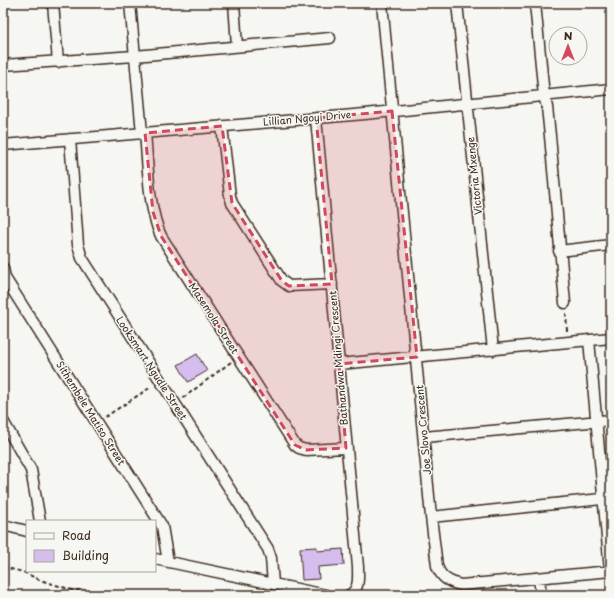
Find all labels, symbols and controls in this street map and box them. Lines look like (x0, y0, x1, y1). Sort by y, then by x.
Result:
north arrow (548, 26, 588, 66)
text: N (564, 27, 573, 44)
street label: Lillian Ngoyi Drive (262, 106, 352, 130)
street label: Victoria Mxenge (462, 136, 485, 216)
street label: Masemola Street (186, 279, 243, 356)
street label: Bathandwa Mdingi Crescent (324, 290, 351, 426)
street label: Looksmart Ngudle Street (113, 313, 192, 423)
street label: Sithembele Matiso Street (53, 358, 130, 468)
street label: Joe Slovo Crescent (411, 384, 434, 476)
legend (26, 520, 156, 572)
text: Road (62, 526, 91, 544)
text: Building (62, 546, 109, 564)

